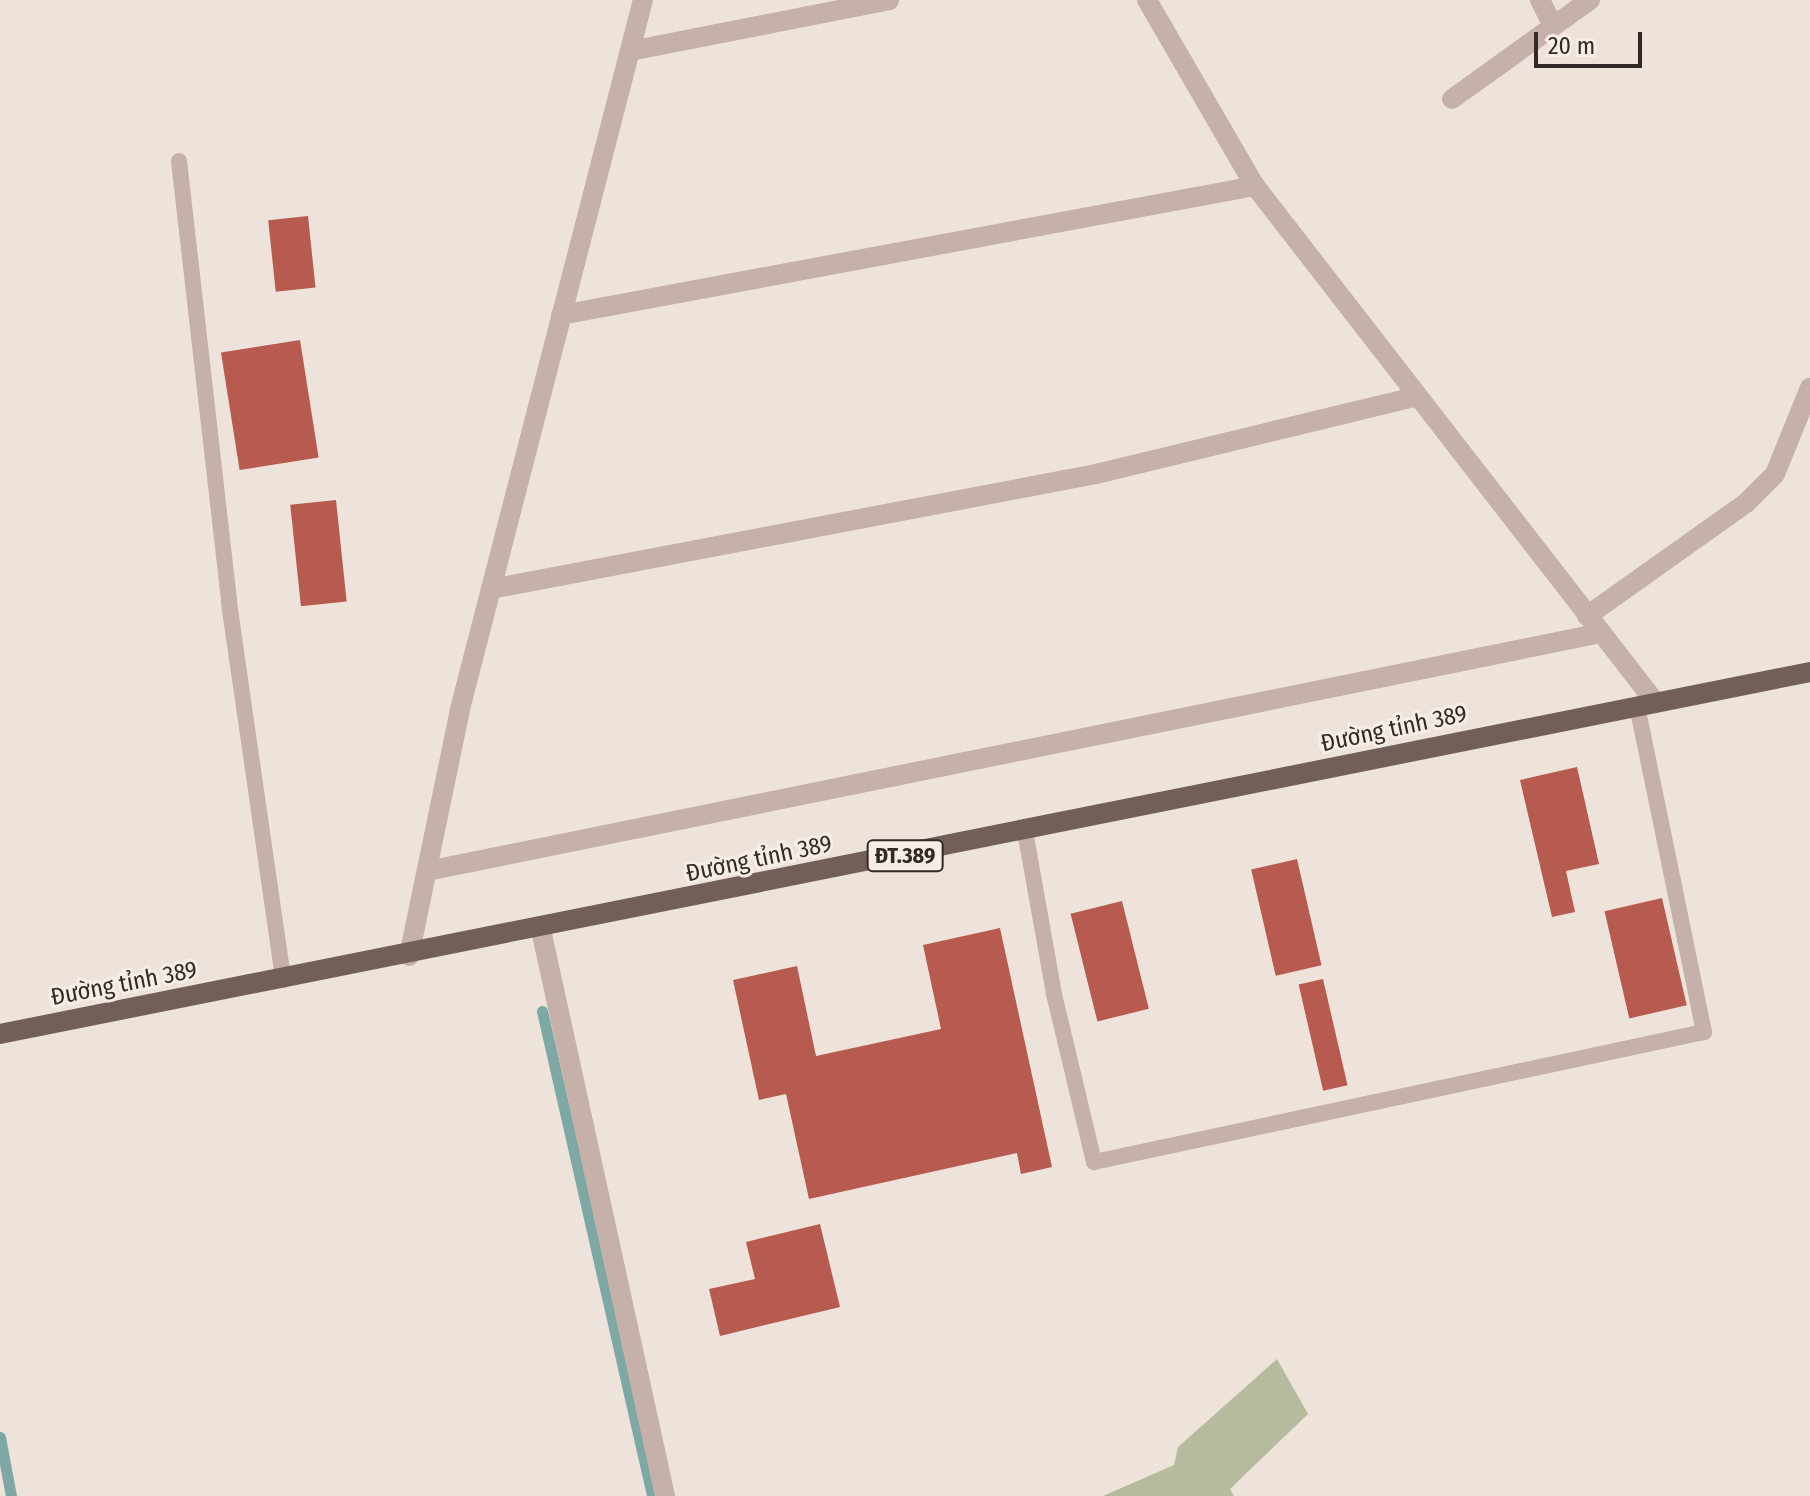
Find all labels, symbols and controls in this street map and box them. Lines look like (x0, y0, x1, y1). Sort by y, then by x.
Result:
scale bar (1538, 16, 1646, 66)
text: 20 m (1548, 32, 1595, 60)
street label: Đường tỉnh 389 (1318, 699, 1470, 759)
street label: Đường tỉnh 389 (683, 829, 835, 889)
road number: ĐT.389 (865, 838, 945, 874)
street label: Đường tỉnh 389 (48, 956, 200, 1012)

